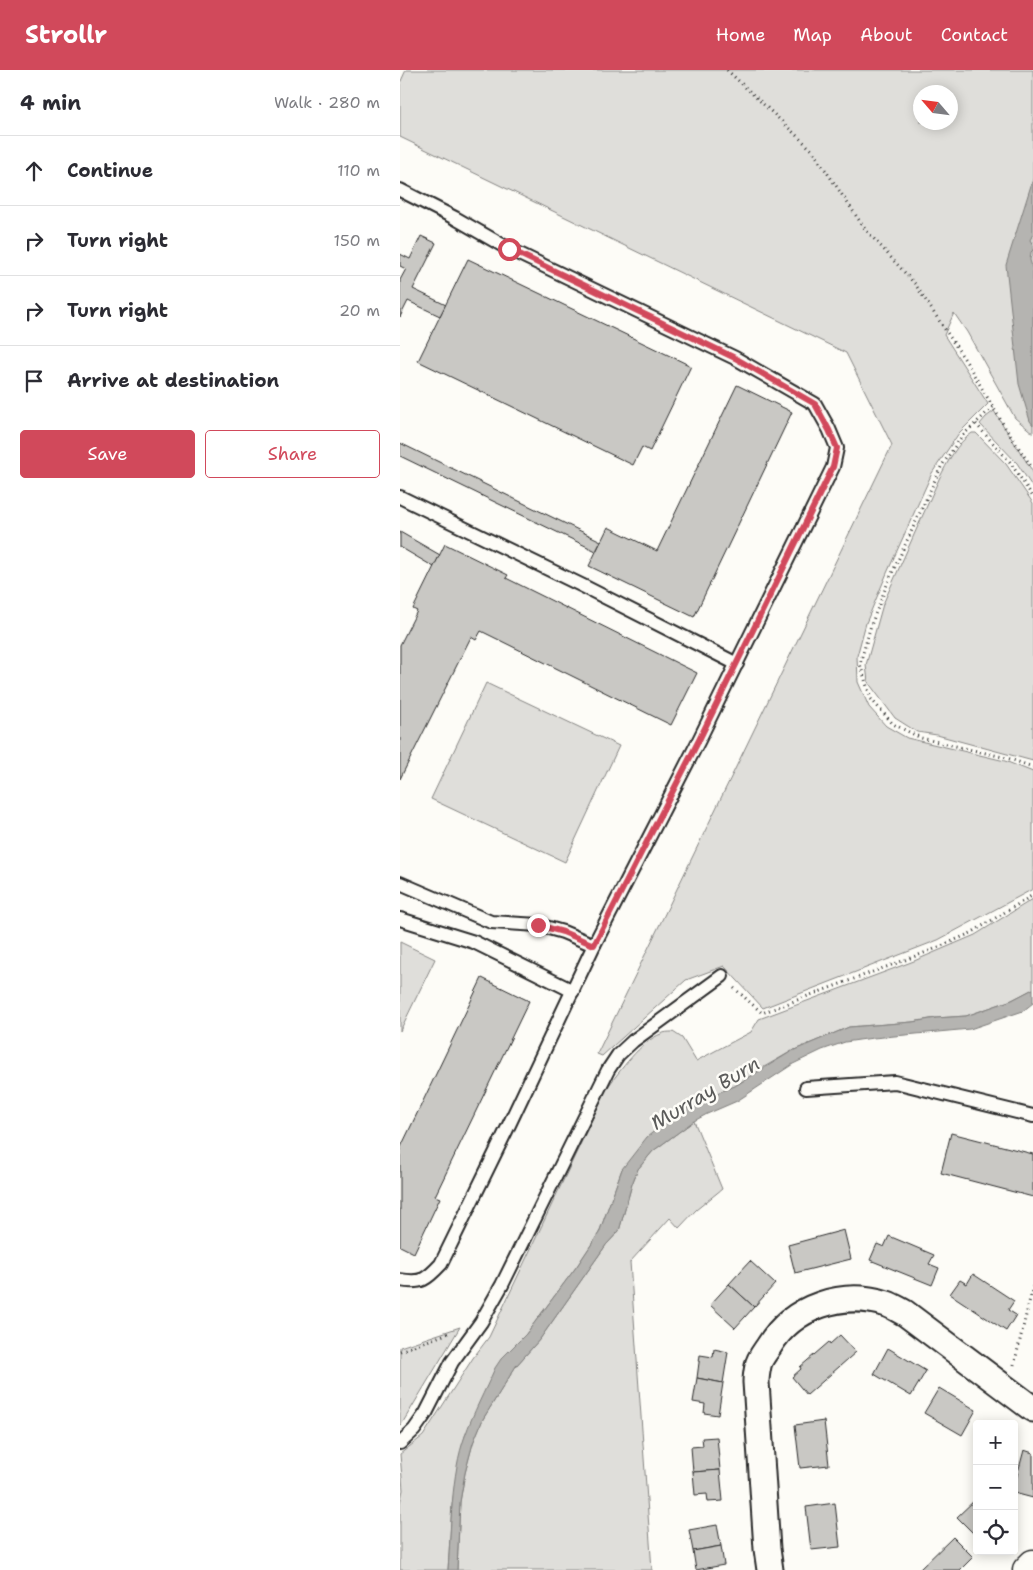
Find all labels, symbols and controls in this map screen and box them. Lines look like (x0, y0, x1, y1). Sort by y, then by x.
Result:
text: Strollr (25, 19, 107, 51)
text: Home (716, 23, 765, 47)
text: Map (793, 23, 832, 47)
text: About (860, 23, 913, 47)
text: Contact (941, 23, 1008, 47)
north arrow (913, 85, 958, 130)
text: 4 min (20, 89, 81, 117)
text: Walk · 280 m (274, 92, 380, 113)
icon: ahead (20, 157, 48, 185)
text: Continue (67, 158, 153, 183)
text: 110 m (337, 160, 380, 181)
icon: right (20, 227, 48, 255)
text: Turn right (67, 228, 168, 253)
text: 150 m (333, 230, 380, 251)
route start (498, 238, 521, 261)
icon: right (20, 297, 48, 325)
text: Turn right (67, 298, 168, 323)
text: 20 m (339, 300, 380, 321)
icon: arrive (20, 367, 48, 395)
text: Arrive at destination (67, 368, 279, 393)
button: Save (20, 430, 195, 478)
button: Share (205, 430, 380, 478)
route end (527, 914, 550, 937)
water label: Murray Burn (646, 1050, 764, 1136)
map controls (973, 1420, 1018, 1555)
button: + (973, 1420, 1018, 1465)
button: − (973, 1465, 1018, 1510)
button: locate (973, 1510, 1018, 1555)

